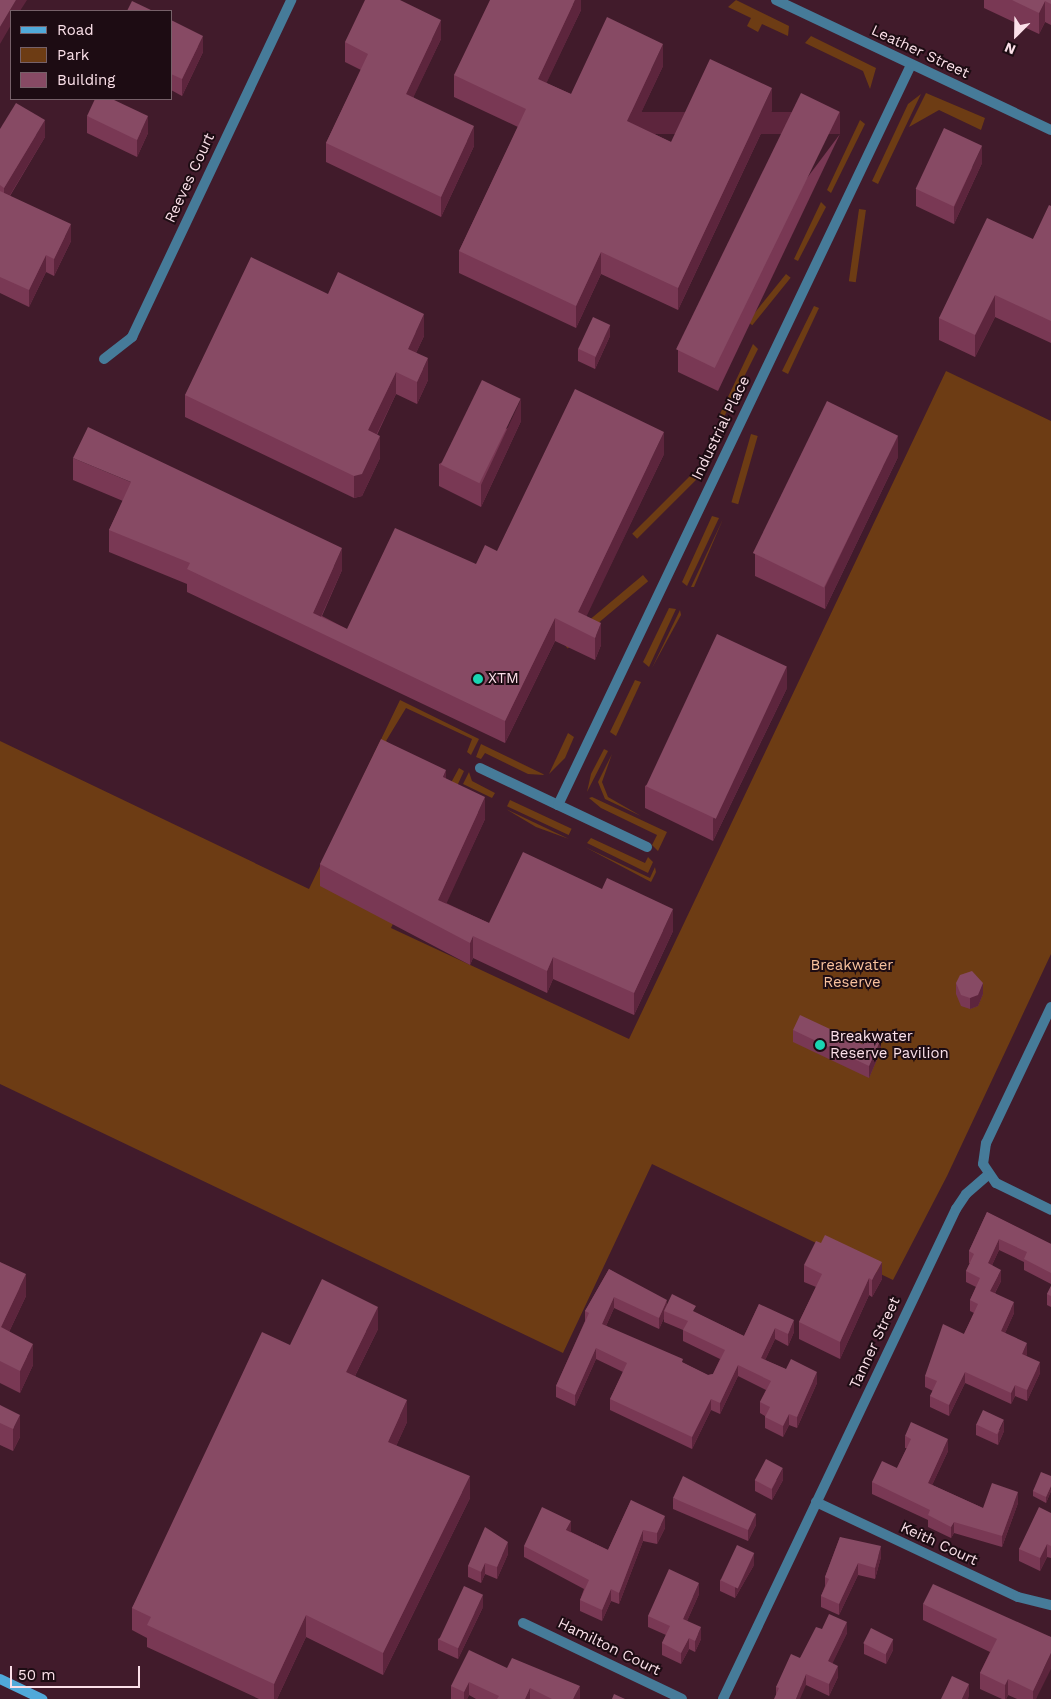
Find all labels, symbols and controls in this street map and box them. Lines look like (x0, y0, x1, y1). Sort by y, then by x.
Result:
legend (10, 10, 172, 100)
north arrow (991, 10, 1041, 60)
text: Road (57, 21, 94, 39)
street label: Leather Street (868, 21, 972, 83)
text: N (1002, 39, 1018, 58)
text: Park (57, 46, 89, 64)
text: Building (57, 71, 115, 89)
street label: Reeves Court (161, 130, 219, 226)
street label: Industrial Place (688, 373, 754, 483)
place label: XTM (488, 670, 519, 688)
marker: XTM (472, 673, 484, 685)
park label: Breakwater Reserve (811, 956, 893, 991)
place label: Breakwater Reserve Pavilion (830, 1027, 949, 1062)
marker: Breakwater Reserve Pavilion (814, 1039, 826, 1051)
street label: Tanner Street (846, 1294, 904, 1392)
street label: Keith Court (898, 1518, 980, 1570)
street label: Hamilton Court (555, 1614, 663, 1680)
scale bar (12, 1656, 142, 1688)
text: 50 m (18, 1666, 55, 1684)

